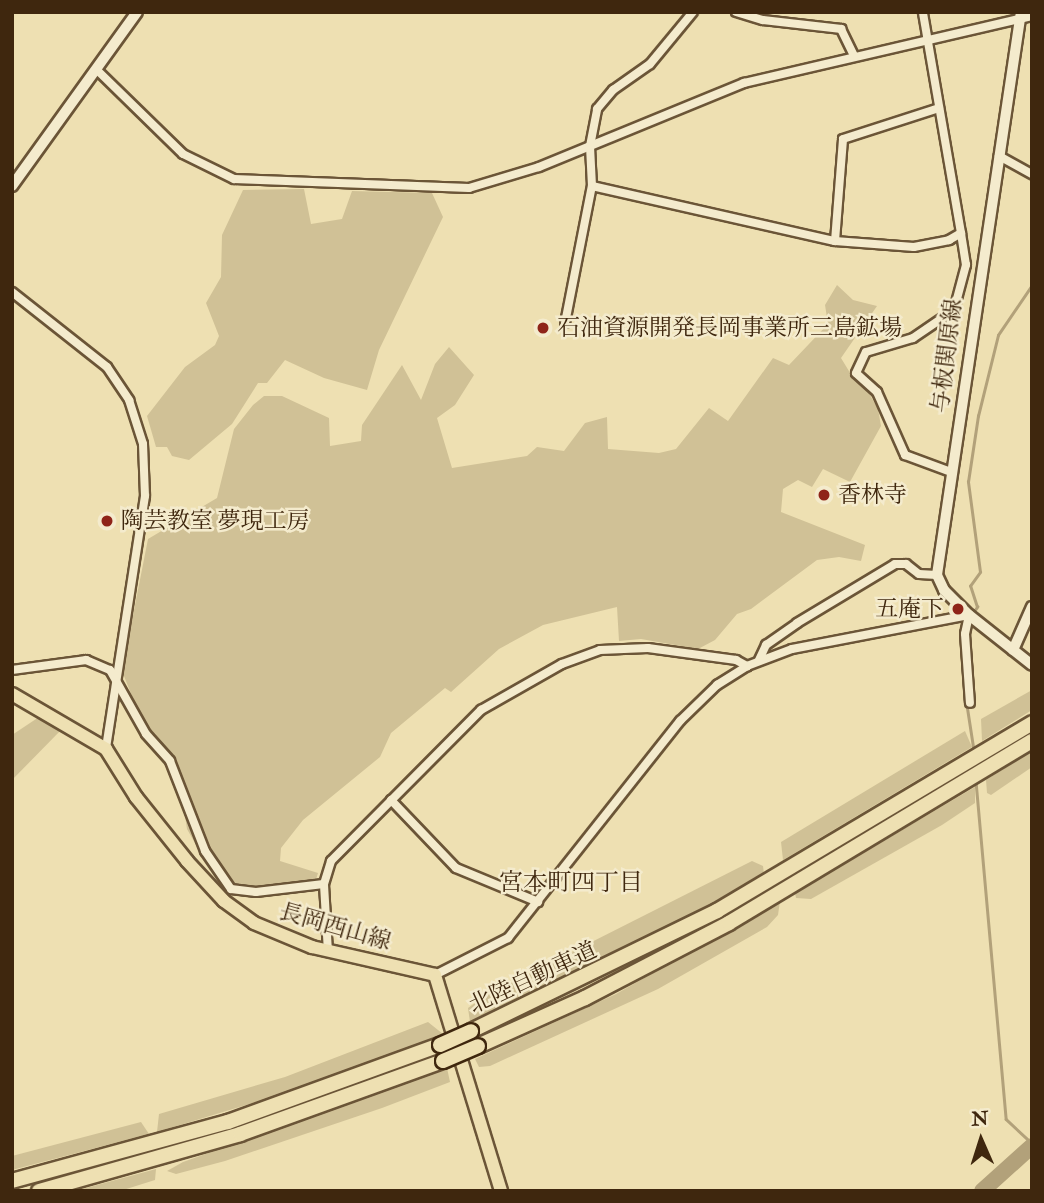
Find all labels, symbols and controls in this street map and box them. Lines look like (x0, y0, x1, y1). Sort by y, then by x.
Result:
street label: 与板関原線 (926, 297, 968, 415)
place label: 石油資源開発長岡事業所三島鉱場 (557, 314, 902, 342)
marker: 石油資源開発長岡事業所三島鉱場 (535, 320, 551, 336)
place label: 香林寺 (838, 481, 907, 509)
marker: 香林寺 (816, 487, 832, 503)
place label: 陶芸教室 夢現工房 (121, 507, 310, 535)
marker: 陶芸教室 夢現工房 (99, 513, 115, 529)
place label: 五庵下 (875, 595, 944, 623)
marker: 五庵下 (950, 601, 966, 617)
district label: 宮本町四丁目 (499, 869, 643, 897)
street label: 長岡西山線 (276, 898, 394, 956)
street label: 北陸自動車道 (465, 936, 601, 1020)
north arrow (946, 1105, 1016, 1175)
text: N (971, 1107, 989, 1131)

